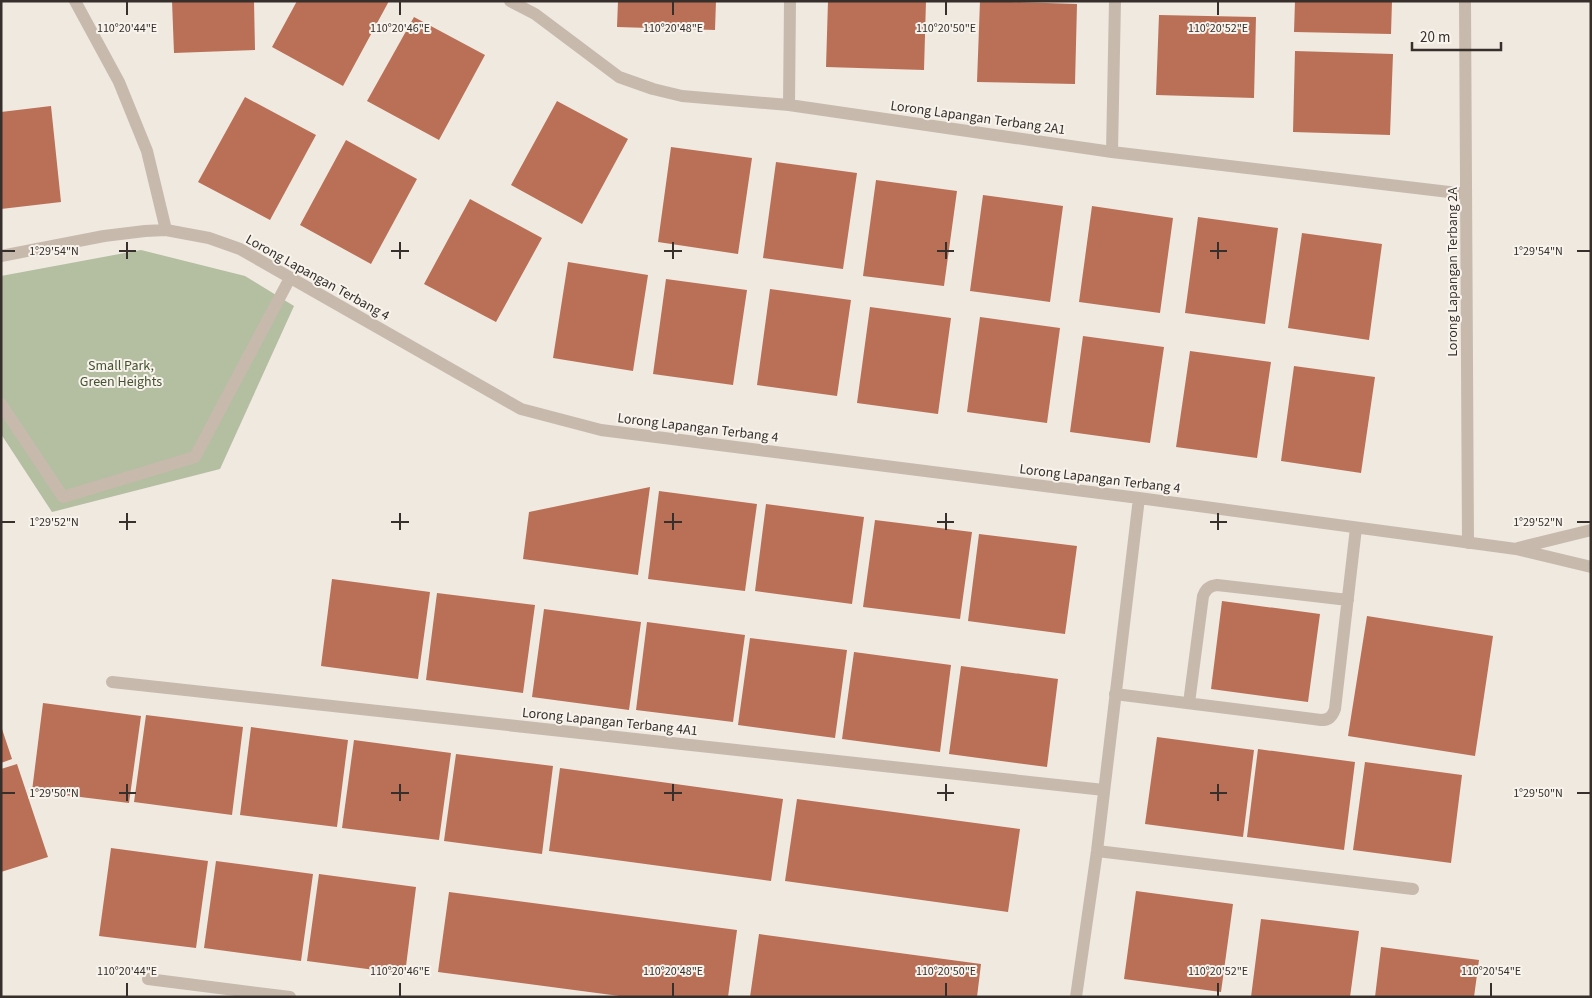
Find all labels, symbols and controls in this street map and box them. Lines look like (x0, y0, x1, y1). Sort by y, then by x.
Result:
text: 110°20'44"E (97, 20, 157, 37)
text: 110°20'46"E (370, 20, 430, 37)
text: 110°20'48"E (643, 20, 703, 37)
text: 110°20'50"E (916, 20, 976, 37)
text: 110°20'52"E (1188, 20, 1248, 37)
scale bar (1412, 20, 1501, 52)
text: 20 m (1420, 27, 1450, 48)
street label: Lorong Lapangan Terbang 2A1 (889, 96, 1067, 140)
street label: Lorong Lapangan Terbang 2A (1443, 187, 1463, 357)
street label: Lorong Lapangan Terbang 4 (242, 230, 393, 326)
text: 1°29'54"N (29, 243, 79, 260)
text: 1°29'54"N (1513, 243, 1563, 260)
park label: Small Park, Green Heights (80, 356, 162, 392)
street label: Lorong Lapangan Terbang 4 (616, 408, 780, 448)
street label: Lorong Lapangan Terbang 4 (1018, 459, 1182, 499)
text: 1°29'52"N (29, 514, 79, 531)
text: 1°29'52"N (1513, 514, 1563, 531)
street label: Lorong Lapangan Terbang 4A1 (521, 703, 699, 741)
text: 1°29'50"N (29, 785, 79, 802)
text: 1°29'50"N (1513, 785, 1563, 802)
text: 110°20'44"E (97, 963, 157, 980)
text: 110°20'46"E (370, 963, 430, 980)
text: 110°20'48"E (643, 963, 703, 980)
text: 110°20'50"E (916, 963, 976, 980)
text: 110°20'52"E (1188, 963, 1248, 980)
text: 110°20'54"E (1461, 963, 1521, 980)

